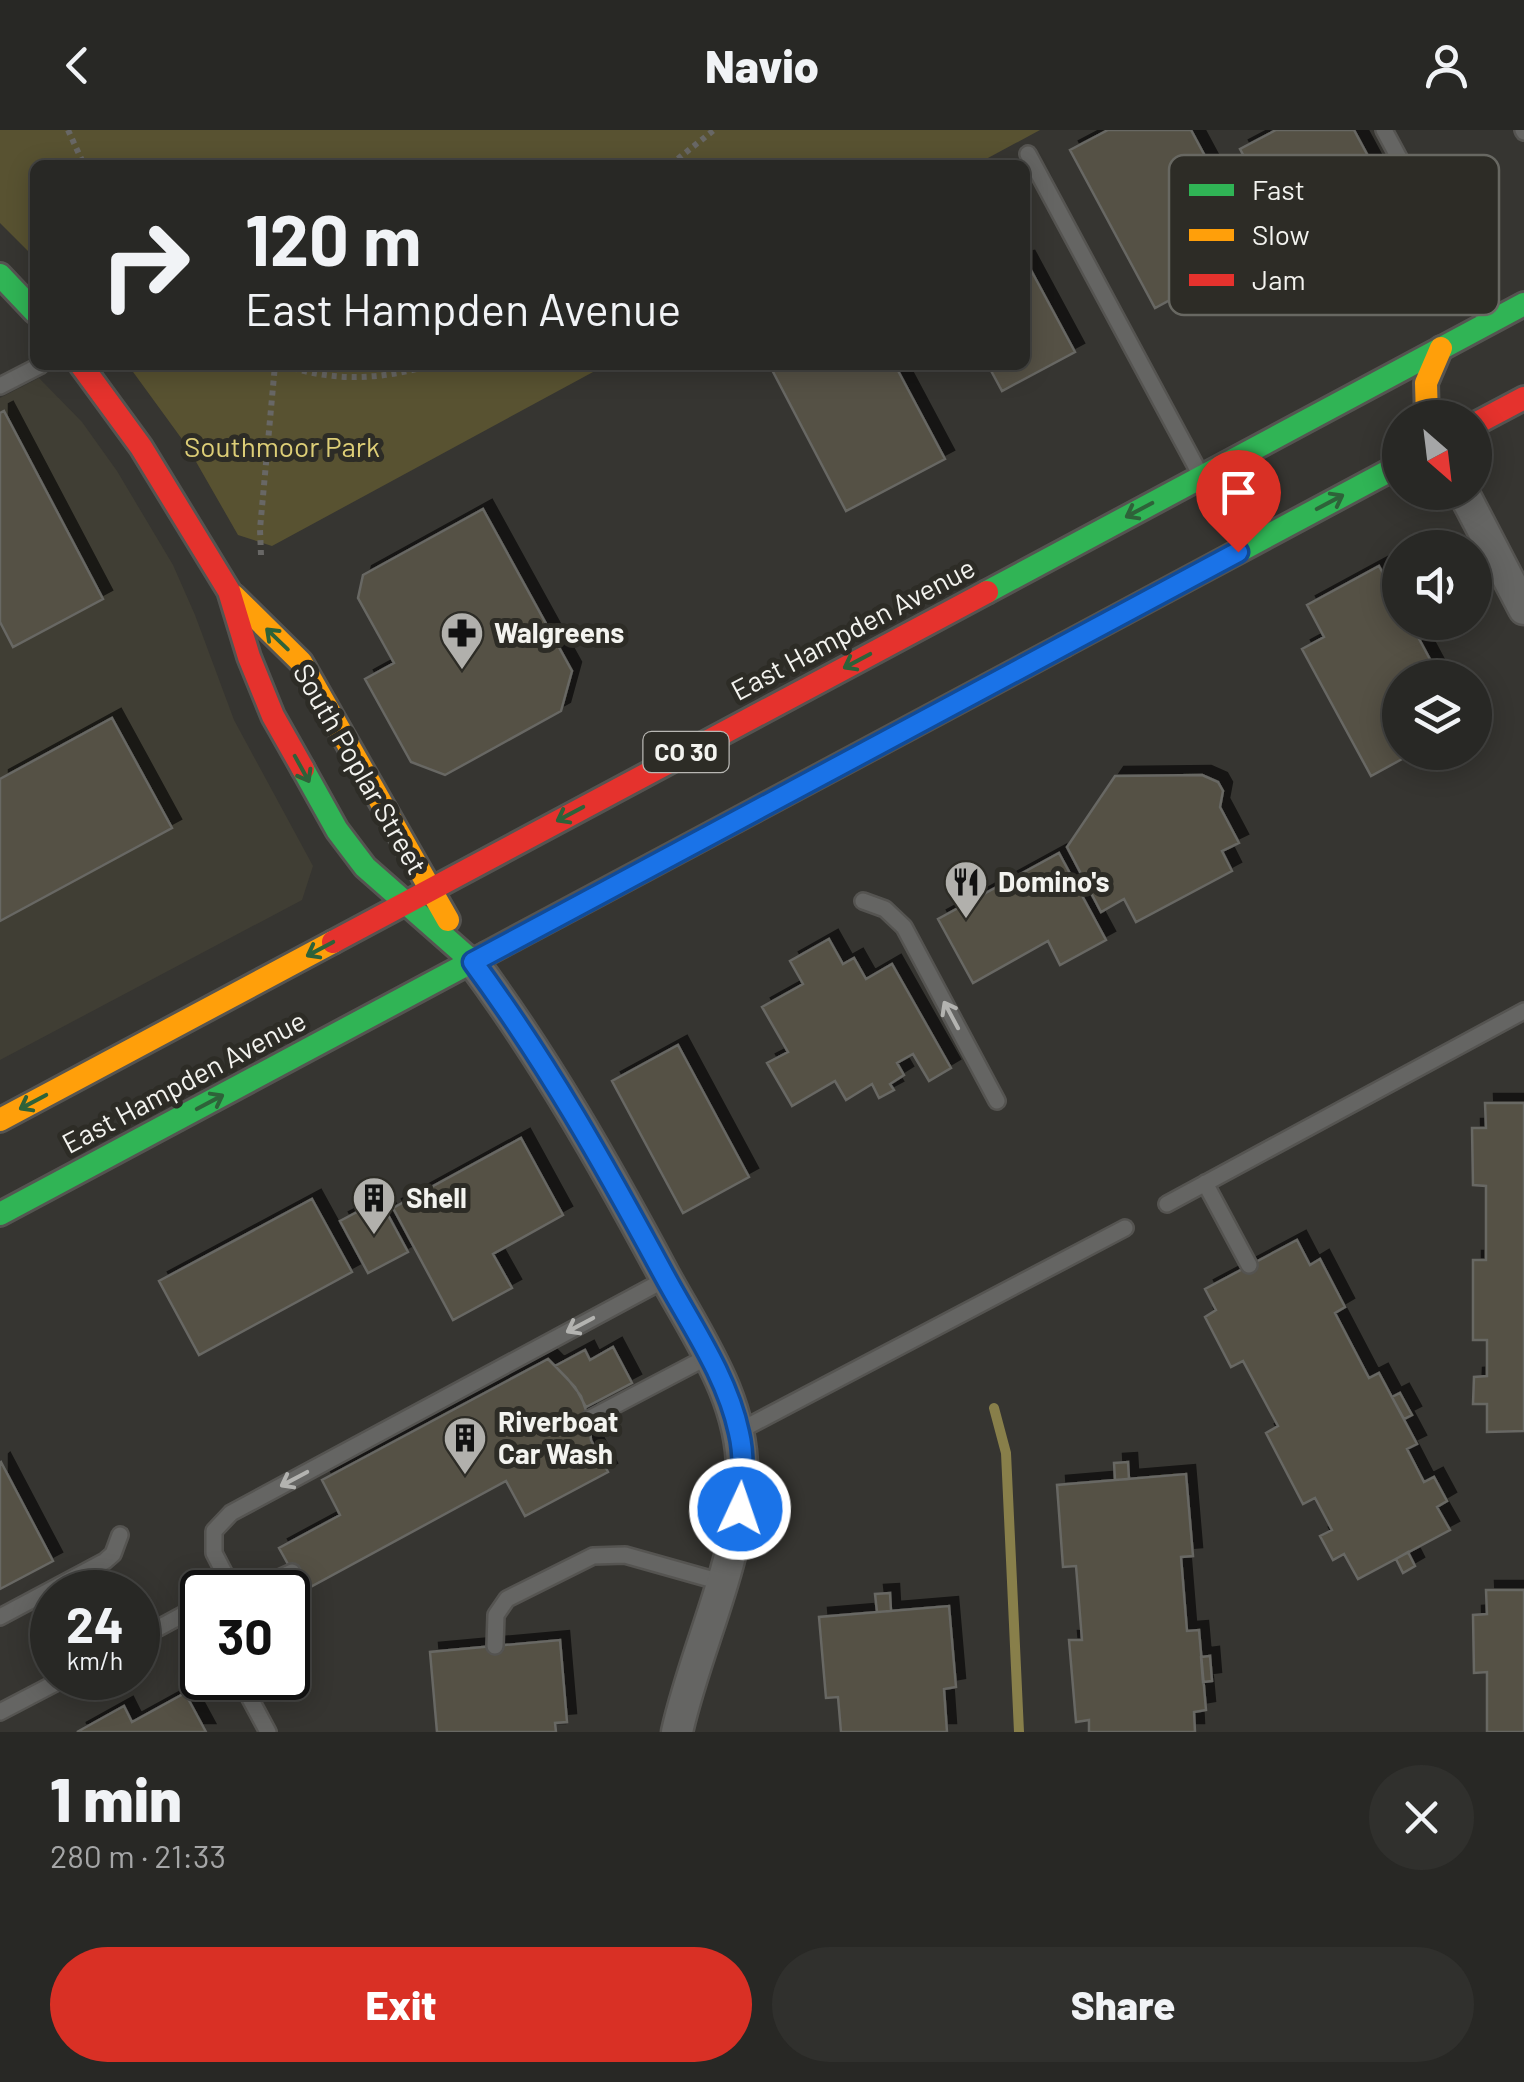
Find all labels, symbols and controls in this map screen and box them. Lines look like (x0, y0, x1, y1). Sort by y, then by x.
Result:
icon: back (50, 38, 105, 93)
text: Navio (705, 38, 819, 92)
icon: person (1419, 38, 1474, 93)
legend (1169, 155, 1499, 315)
text: Fast (1252, 172, 1305, 206)
text: 120 m (245, 196, 421, 280)
icon: right (80, 200, 210, 330)
text: Slow (1252, 217, 1310, 251)
text: Jam (1252, 262, 1306, 296)
text: East Hampden Avenue (245, 281, 681, 335)
north arrow (1382, 400, 1492, 510)
map controls (1382, 400, 1492, 770)
park label: Southmoor Park (184, 429, 380, 463)
pin (1196, 450, 1281, 553)
icon: arrive (1211, 465, 1266, 520)
one-way arrow (1315, 492, 1345, 512)
one-way arrow (1125, 500, 1155, 520)
button: sound (1382, 530, 1492, 640)
street label: East Hampden Avenue (725, 549, 980, 707)
pharmacy icon: Walgreens (439, 610, 485, 671)
place label: Walgreens (494, 615, 624, 649)
one-way arrow (266, 627, 290, 651)
one-way arrow (842, 651, 872, 671)
street label: South Poplar Street (287, 657, 435, 880)
button: layers (1382, 660, 1492, 770)
road number: CO 30 (644, 732, 728, 772)
one-way arrow (293, 753, 312, 783)
one-way arrow (556, 805, 586, 825)
restaurant icon: Domino's (943, 859, 989, 920)
place label: Domino's (998, 864, 1110, 898)
one-way arrow (306, 940, 335, 960)
one-way arrow (941, 1001, 960, 1031)
street label: East Hampden Avenue (56, 1002, 311, 1160)
one-way arrow (195, 1092, 225, 1112)
one-way arrow (19, 1093, 49, 1113)
building icon: Shell (351, 1175, 397, 1236)
place label: Shell (406, 1180, 467, 1214)
one-way arrow (566, 1316, 596, 1335)
place label: Riverboat Car Wash (498, 1404, 618, 1470)
building icon: Riverboat Car Wash (442, 1415, 488, 1476)
position arrow (688, 1457, 792, 1561)
one-way arrow (279, 1470, 309, 1489)
speed limit sign: 30 (180, 1570, 310, 1700)
text: 24 (66, 1593, 124, 1653)
text: km/h (67, 1645, 123, 1675)
text: 1 min (50, 1762, 182, 1834)
button: close (1369, 1765, 1474, 1870)
text: 280 m · 21:33 (50, 1836, 226, 1874)
button: Exit (50, 1947, 752, 2062)
button: Share (772, 1947, 1474, 2062)

